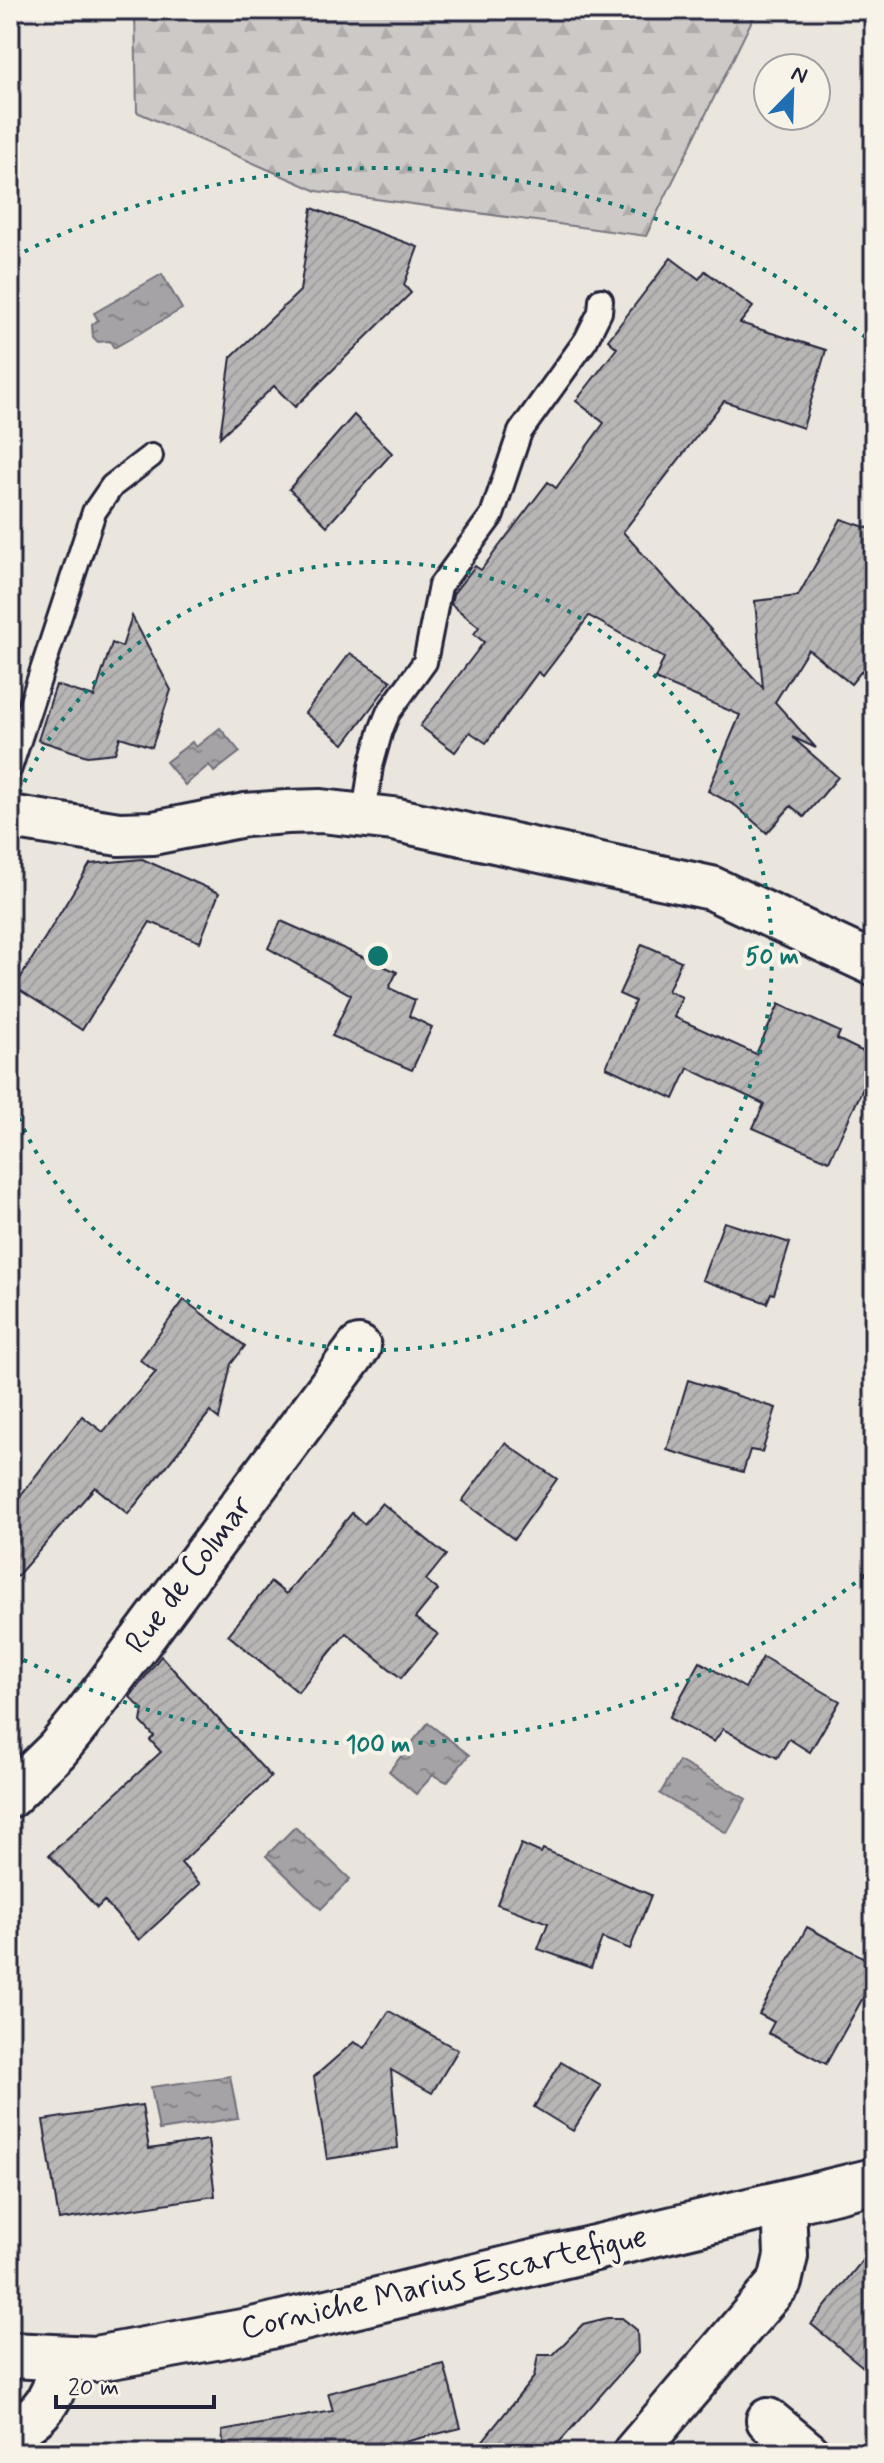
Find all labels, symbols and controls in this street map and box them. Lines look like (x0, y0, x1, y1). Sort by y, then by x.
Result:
north arrow (752, 52, 832, 132)
text: N (787, 60, 811, 91)
centre of rings (364, 942, 392, 970)
text: 50 m (745, 942, 799, 973)
street label: Rue de Colmar (116, 1487, 263, 1663)
text: 100 m (346, 1730, 410, 1761)
street label: Corniche Marius Escartefigue (237, 2216, 651, 2350)
scale bar (56, 2359, 214, 2409)
text: 20 m (68, 2373, 119, 2404)

